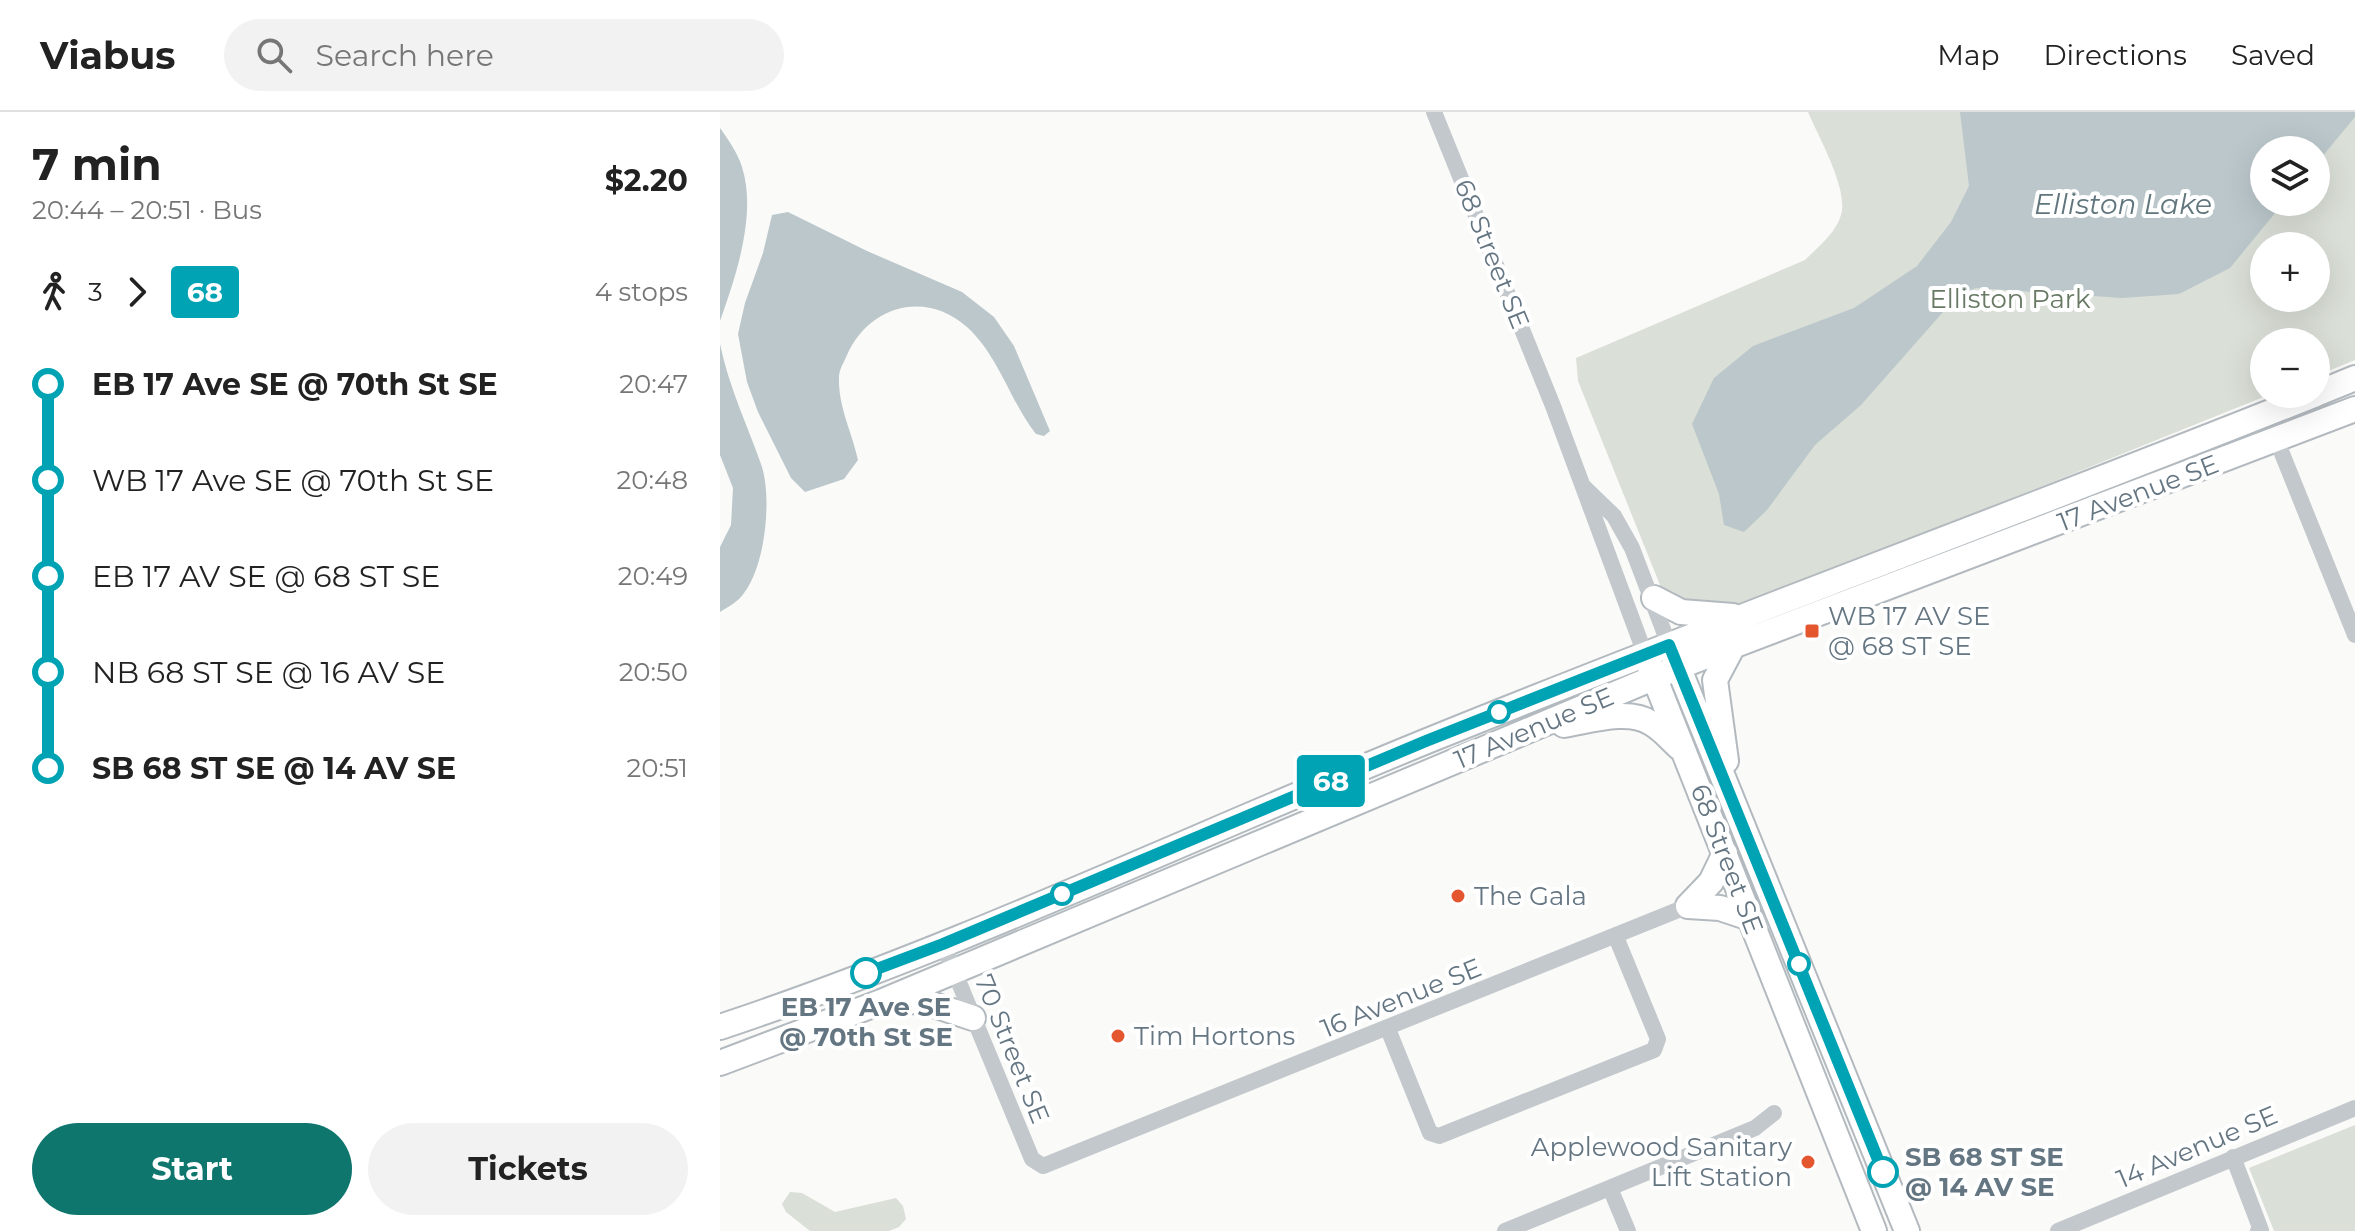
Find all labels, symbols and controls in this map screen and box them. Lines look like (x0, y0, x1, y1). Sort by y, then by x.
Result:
search box (224, 19, 784, 91)
text: Viabus (40, 32, 176, 79)
icon: search (252, 33, 296, 77)
text: Search here (316, 37, 494, 74)
text: Map (1937, 38, 1999, 72)
text: Directions (2043, 38, 2187, 72)
text: Saved (2231, 38, 2315, 72)
map controls (2250, 136, 2330, 408)
button: layers (2250, 136, 2330, 216)
text: 7 min (32, 137, 162, 191)
text: $2.20 (605, 162, 688, 199)
street label: 68 Street SE (1448, 175, 1536, 333)
water label: Elliston Lake (2034, 187, 2212, 221)
text: 20:44 – 20:51 · Bus (32, 194, 262, 226)
button: + (2250, 232, 2330, 312)
icon: walk (32, 270, 76, 314)
icon: forward (115, 270, 159, 314)
text: 68 (187, 275, 223, 309)
text: 3 (88, 276, 103, 308)
text: 4 stops (595, 276, 688, 308)
park label: Elliston Park (1929, 283, 2091, 315)
button: − (2250, 328, 2330, 408)
text: EB 17 Ave SE @ 70th St SE (92, 366, 498, 403)
text: 20:47 (619, 368, 688, 400)
street label: 17 Avenue SE (2053, 448, 2223, 538)
text: WB 17 Ave SE @ 70th St SE (92, 462, 494, 499)
text: 20:48 (617, 464, 688, 496)
text: EB 17 AV SE @ 68 ST SE (92, 558, 440, 595)
text: 20:49 (618, 560, 688, 592)
place label: WB 17 AV SE @ 68 ST SE (1828, 600, 1990, 662)
marker: WB 17 AV SE @ 68 ST SE (1803, 622, 1821, 640)
text: NB 68 ST SE @ 16 AV SE (92, 654, 445, 691)
text: 20:50 (619, 656, 688, 688)
street label: 17 Avenue SE (1450, 680, 1618, 776)
unlabelled marker (1488, 701, 1510, 723)
text: SB 68 ST SE @ 14 AV SE (92, 750, 456, 787)
text: 20:51 (626, 752, 688, 784)
line badge: 68 (1295, 755, 1367, 807)
text: 68 (1313, 764, 1349, 798)
street label: 68 Street SE (1684, 779, 1770, 939)
place label: The Gala (1474, 880, 1587, 912)
unlabelled marker (1051, 883, 1073, 905)
marker: The Gala (1449, 887, 1467, 905)
street label: 16 Avenue SE (1316, 951, 1486, 1045)
unlabelled marker (1788, 953, 1810, 975)
marker: EB 17 Ave SE @ 70th St SE (851, 958, 881, 988)
street label: 70 Street SE (968, 970, 1056, 1128)
place label: EB 17 Ave SE @ 70th St SE (779, 991, 953, 1053)
place label: Tim Hortons (1134, 1020, 1295, 1052)
marker: Tim Hortons (1109, 1027, 1127, 1045)
street label: 14 Avenue SE (2112, 1099, 2282, 1195)
button: Start (32, 1123, 352, 1215)
button: Tickets (368, 1123, 688, 1215)
place label: Applewood Sanitary Lift Station (1531, 1131, 1793, 1193)
place label: SB 68 ST SE @ 14 AV SE (1905, 1141, 2064, 1203)
marker: Applewood Sanitary Lift Station (1799, 1153, 1817, 1171)
marker: SB 68 ST SE @ 14 AV SE (1868, 1157, 1898, 1187)

